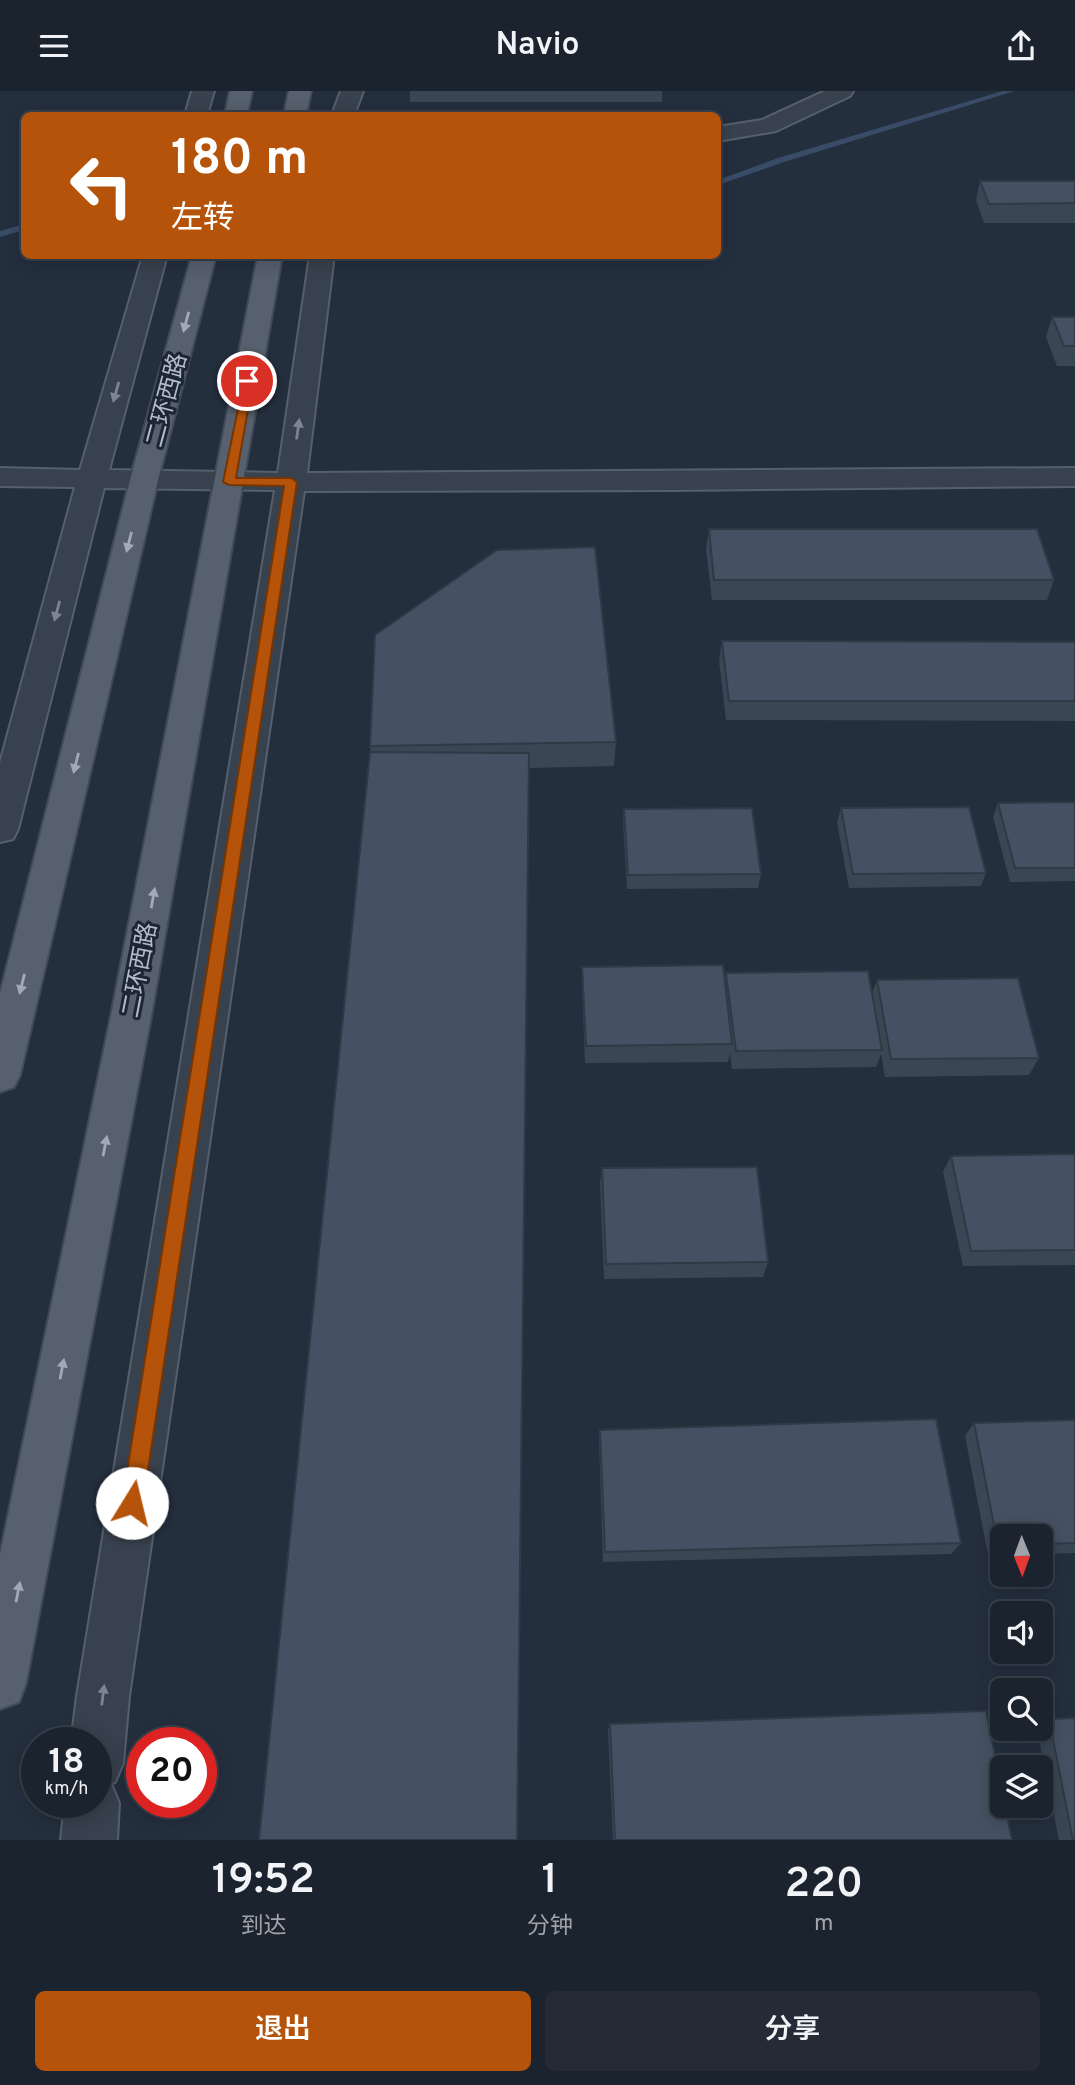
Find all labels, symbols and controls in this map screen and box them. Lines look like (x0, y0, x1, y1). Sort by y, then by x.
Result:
text: Navio (495, 26, 580, 66)
icon: menu (35, 27, 73, 65)
icon: share (1002, 27, 1040, 65)
text: 180 m (171, 130, 308, 192)
icon: left (56, 140, 147, 231)
text: 左转 (171, 200, 235, 240)
one-way arrow (180, 311, 191, 333)
street label: 二环西路 (141, 350, 195, 451)
pin (217, 351, 277, 411)
icon: arrive (228, 362, 266, 400)
one-way arrow (110, 381, 121, 403)
one-way arrow (293, 418, 304, 440)
one-way arrow (124, 531, 135, 553)
one-way arrow (51, 601, 62, 623)
one-way arrow (70, 752, 81, 774)
one-way arrow (147, 887, 158, 909)
street label: 二环西路 (117, 920, 165, 1020)
one-way arrow (16, 973, 27, 995)
one-way arrow (100, 1135, 111, 1157)
one-way arrow (56, 1358, 67, 1380)
position arrow (95, 1466, 169, 1540)
north arrow (990, 1524, 1054, 1587)
map controls (990, 1524, 1053, 1818)
one-way arrow (12, 1581, 23, 1603)
button: sound (990, 1601, 1053, 1664)
button: search (990, 1678, 1053, 1741)
one-way arrow (98, 1684, 109, 1706)
speed limit sign: 20 (126, 1727, 217, 1818)
text: 18 (48, 1741, 85, 1785)
button: layers (990, 1755, 1053, 1818)
text: km/h (45, 1778, 88, 1801)
text: 19:52 (212, 1855, 315, 1908)
text: 1 (542, 1855, 558, 1908)
text: 220 (784, 1859, 863, 1912)
text: m (814, 1910, 834, 1939)
text: 到达 (240, 1913, 286, 1942)
text: 分钟 (527, 1913, 573, 1942)
button: 退出 (35, 1991, 531, 2071)
button: 分享 (545, 1991, 1040, 2071)

